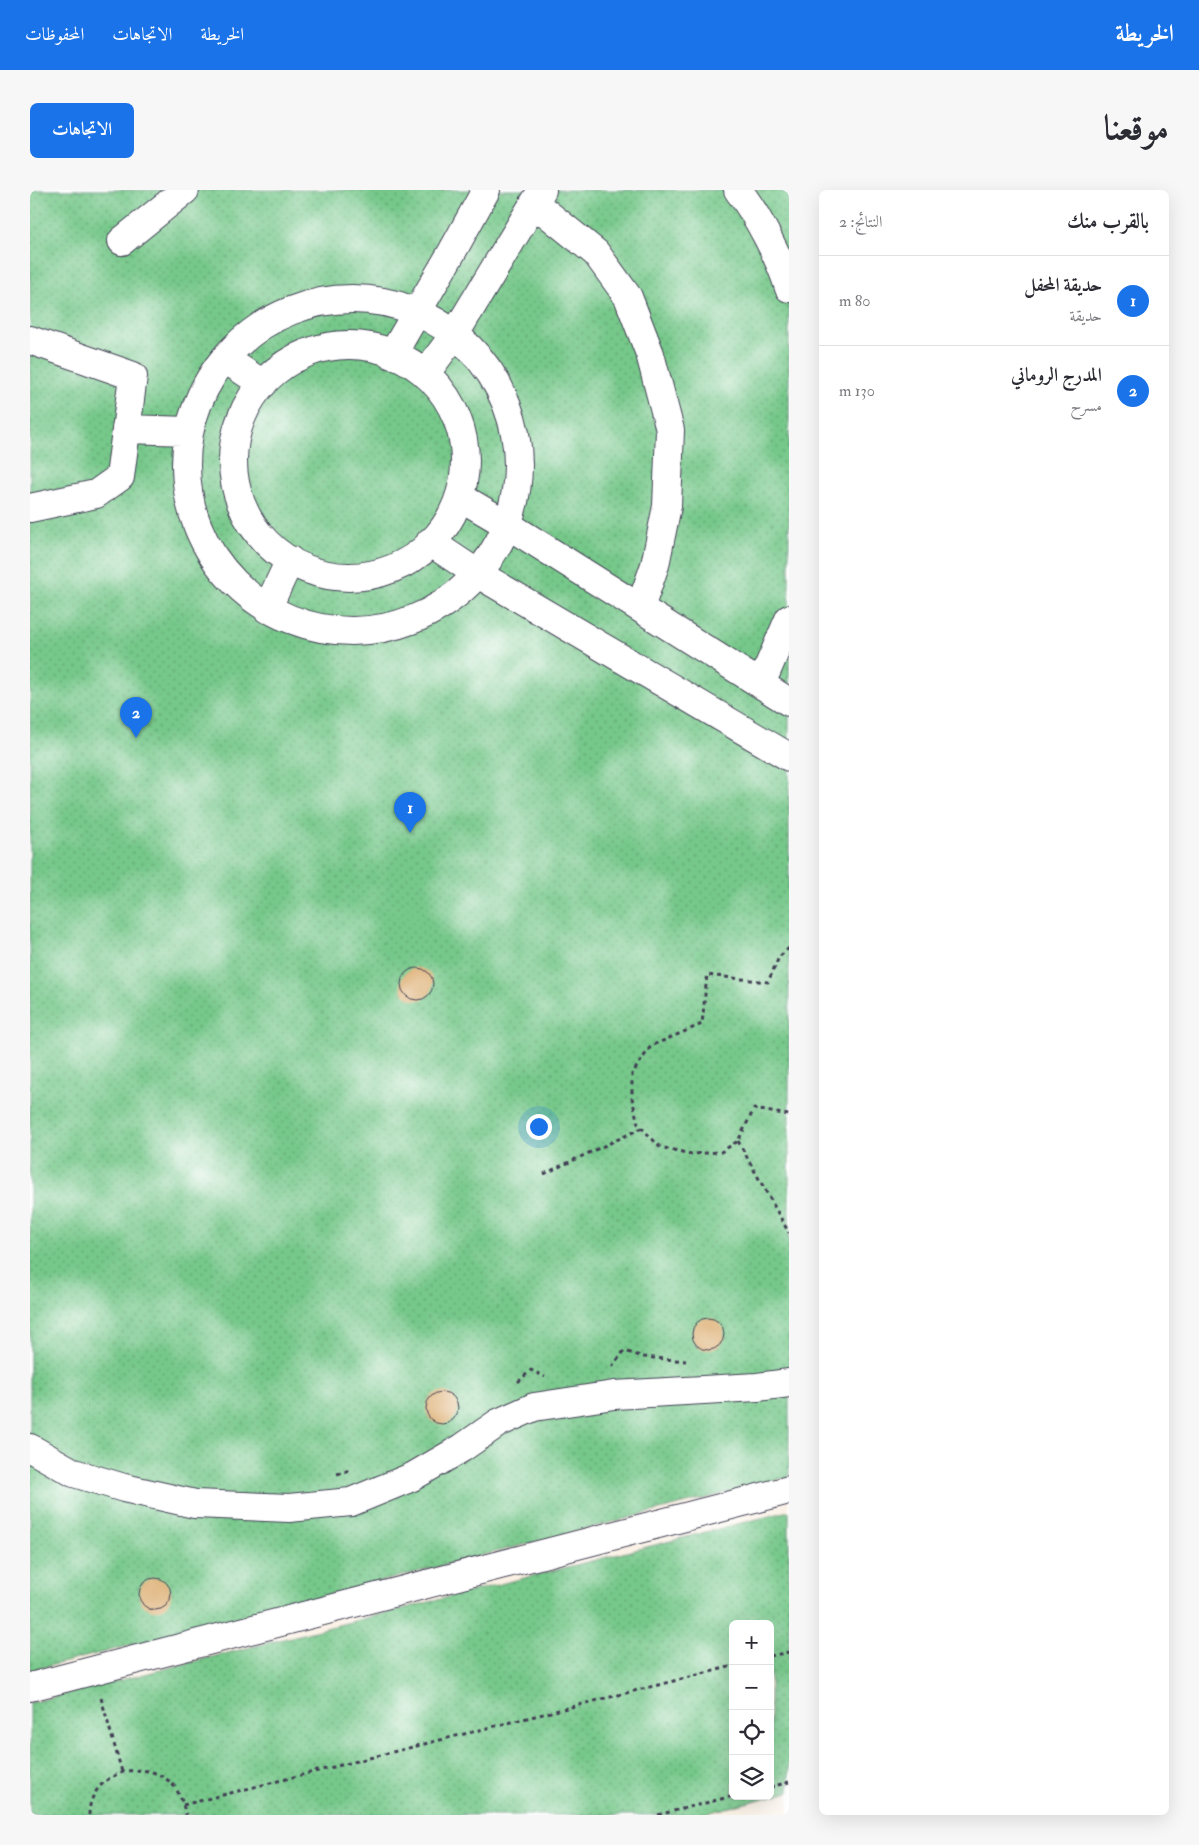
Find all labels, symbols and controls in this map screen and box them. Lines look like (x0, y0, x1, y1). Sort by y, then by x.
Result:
text: الخريطة (1116, 18, 1174, 49)
text: المحفوظات (25, 23, 84, 46)
text: الاتجاهات (112, 23, 172, 46)
text: الخريطة (200, 23, 244, 46)
button: الاتجاهات (30, 103, 134, 158)
text: موقعنا (1104, 106, 1169, 150)
text: بالقرب منك (1067, 208, 1149, 235)
text: النتائج: 2 (839, 212, 883, 232)
text: حديقة المحفل (1024, 273, 1102, 297)
text: 80 m (839, 291, 871, 311)
text: 1 (1130, 291, 1136, 311)
text: حديقة (1070, 306, 1102, 326)
text: المدرج الروماني (1011, 363, 1102, 387)
text: 130 m (839, 381, 875, 401)
text: 2 (1129, 381, 1137, 401)
text: مسرح (1070, 396, 1102, 416)
pin: 2 (120, 697, 152, 738)
pin: 1 (394, 792, 426, 833)
your location (526, 1114, 552, 1140)
map controls (729, 1620, 774, 1800)
button: + (729, 1620, 774, 1665)
button: − (729, 1665, 774, 1710)
button: locate (729, 1710, 774, 1755)
button: layers (729, 1755, 774, 1800)

